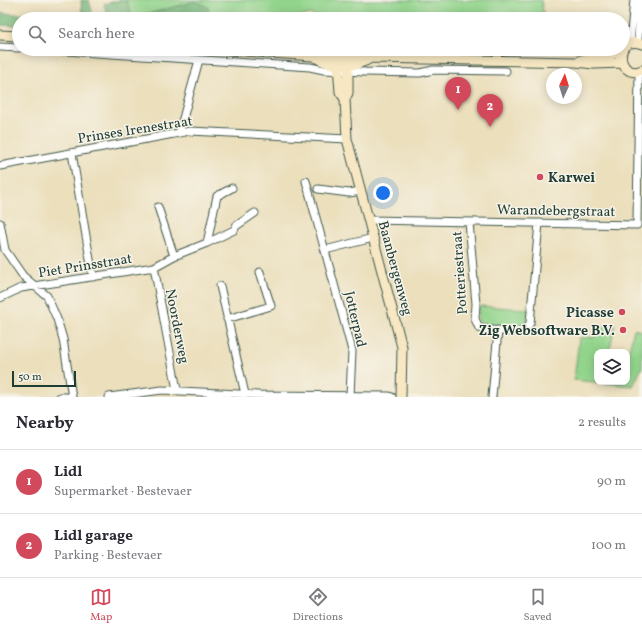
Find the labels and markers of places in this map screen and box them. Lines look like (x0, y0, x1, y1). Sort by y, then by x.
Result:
pin: 1 (445, 77, 471, 110)
pin: 2 (477, 94, 503, 127)
place label: Karwei (548, 169, 595, 188)
marker: Karwei (535, 172, 545, 182)
place label: Picasse (566, 304, 614, 323)
marker: Picasse (617, 307, 627, 317)
place label: Zig Websoftware B.V. (479, 322, 615, 341)
marker: Zig Websoftware B.V. (618, 325, 628, 335)

